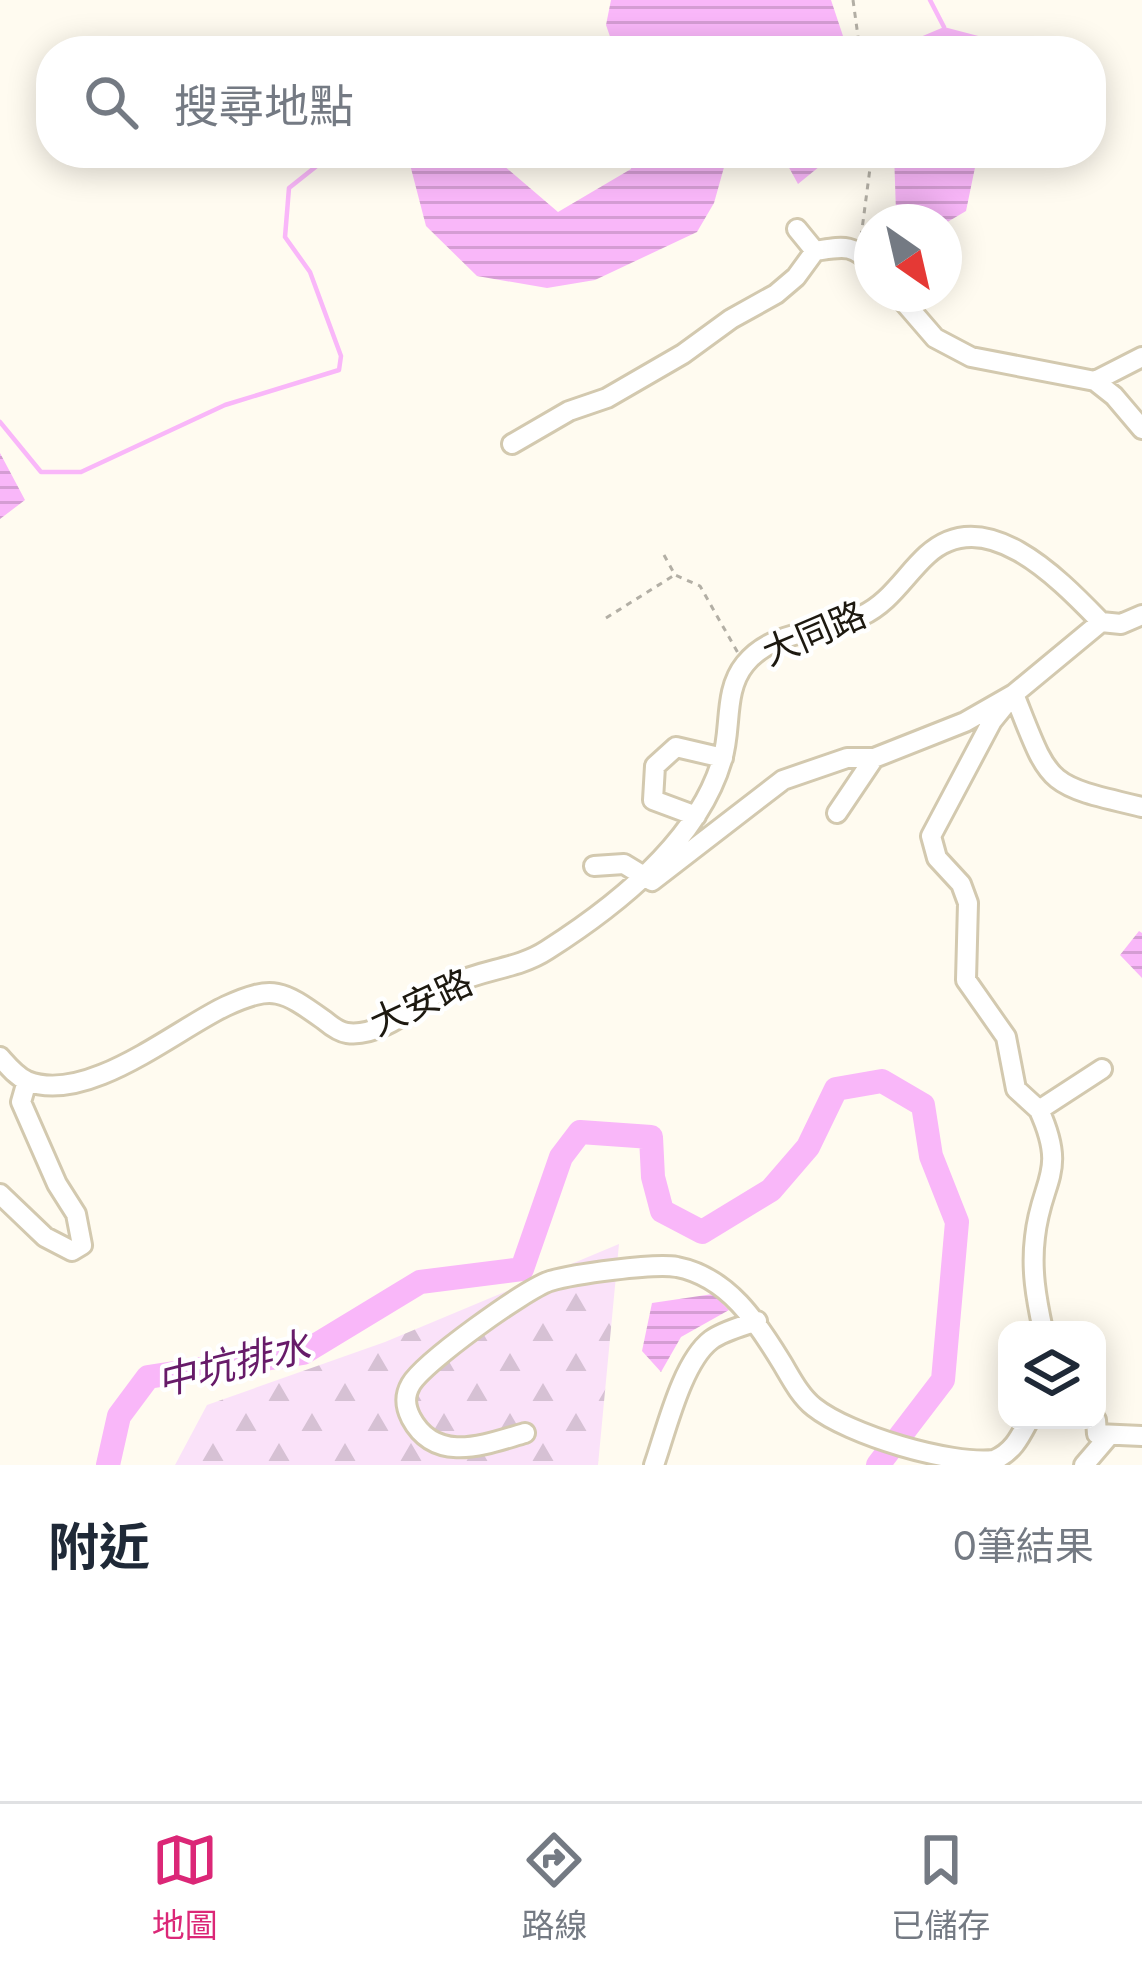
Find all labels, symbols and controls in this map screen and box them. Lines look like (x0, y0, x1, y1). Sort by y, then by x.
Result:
search box (36, 36, 1106, 168)
icon: search (78, 69, 144, 135)
text: 搜尋地點 (174, 78, 354, 133)
north arrow (854, 204, 962, 312)
street label: 大同路 (756, 592, 872, 674)
street label: 大安路 (363, 959, 479, 1045)
water label: 中坑排水 (152, 1321, 316, 1405)
map controls (998, 1321, 1106, 1429)
button: layers (998, 1321, 1106, 1429)
text: 附近 (48, 1516, 150, 1577)
text: 0筆結果 (952, 1522, 1094, 1569)
tab: 地圖 (152, 1827, 218, 1947)
tab: 路線 (521, 1827, 587, 1947)
tab: 已儲存 (891, 1827, 990, 1947)

